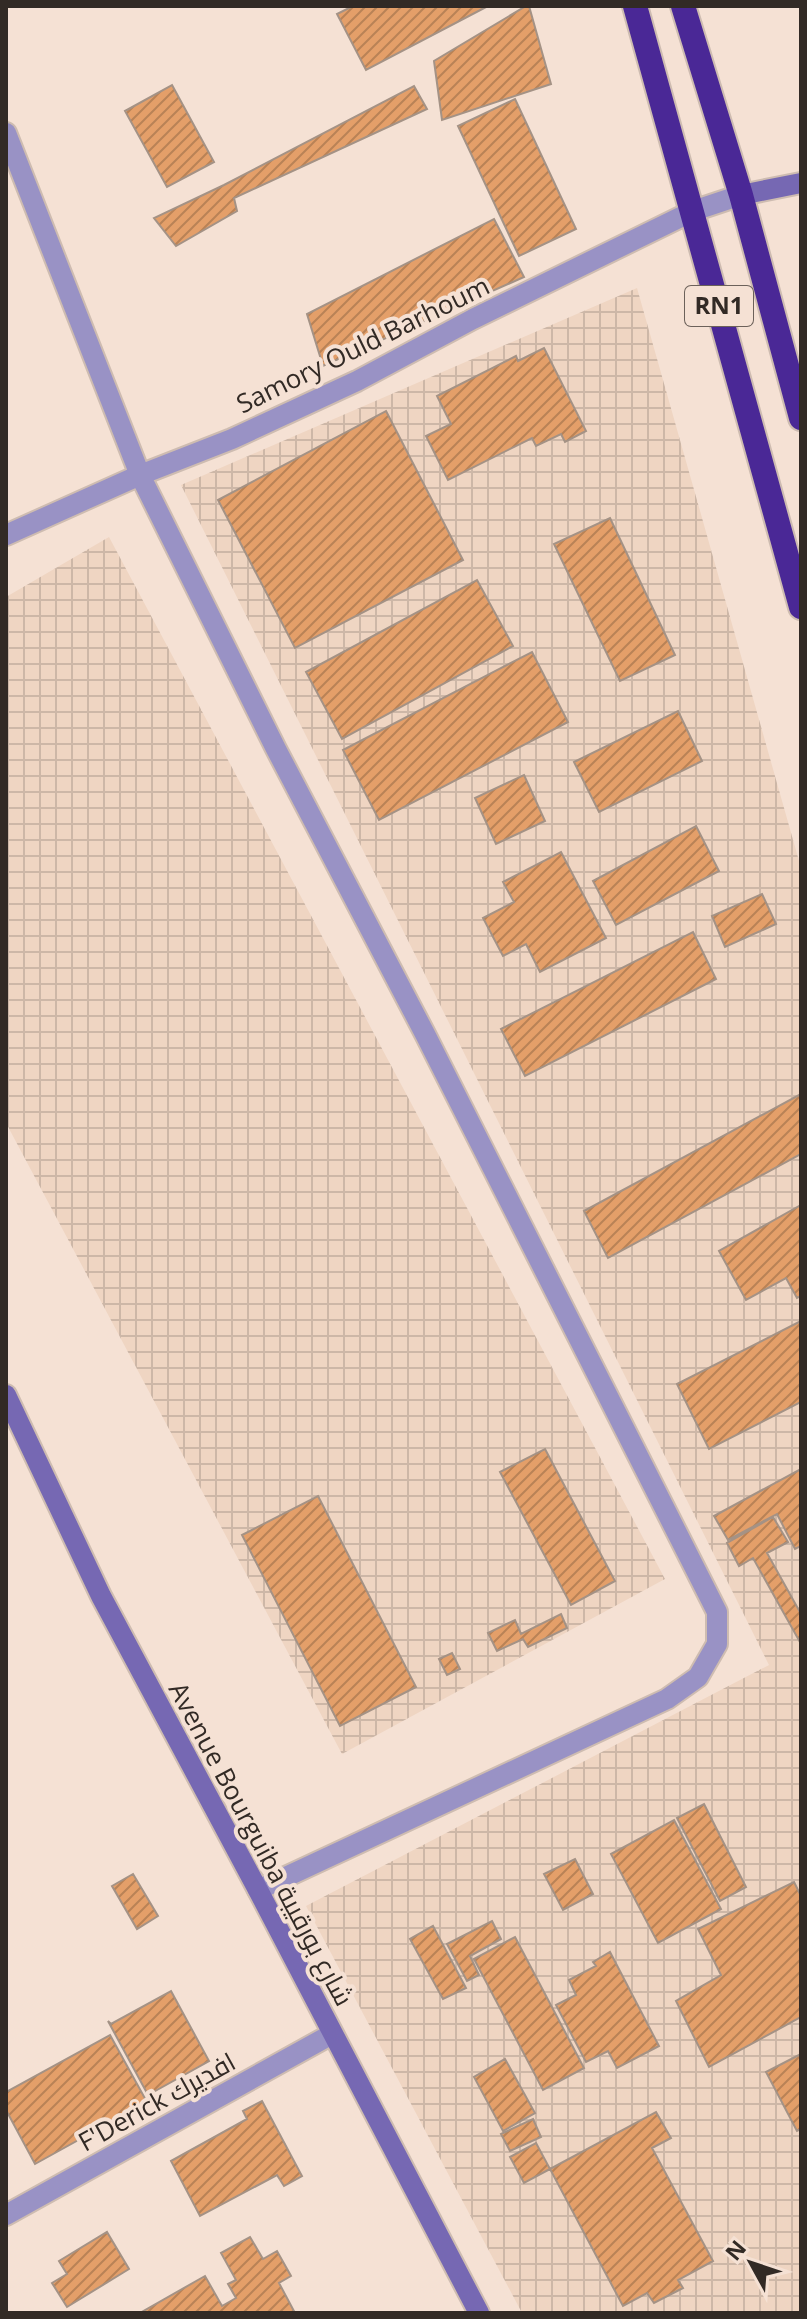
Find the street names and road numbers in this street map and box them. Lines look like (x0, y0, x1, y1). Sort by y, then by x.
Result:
street label: Samory Ould Barhoum (230, 267, 495, 421)
road number: RN1 (685, 286, 753, 326)
street label: Avenue Bourguiba شارع بورقيبة (161, 1675, 363, 2012)
street label: F'Derick افديرك (71, 2043, 242, 2159)

